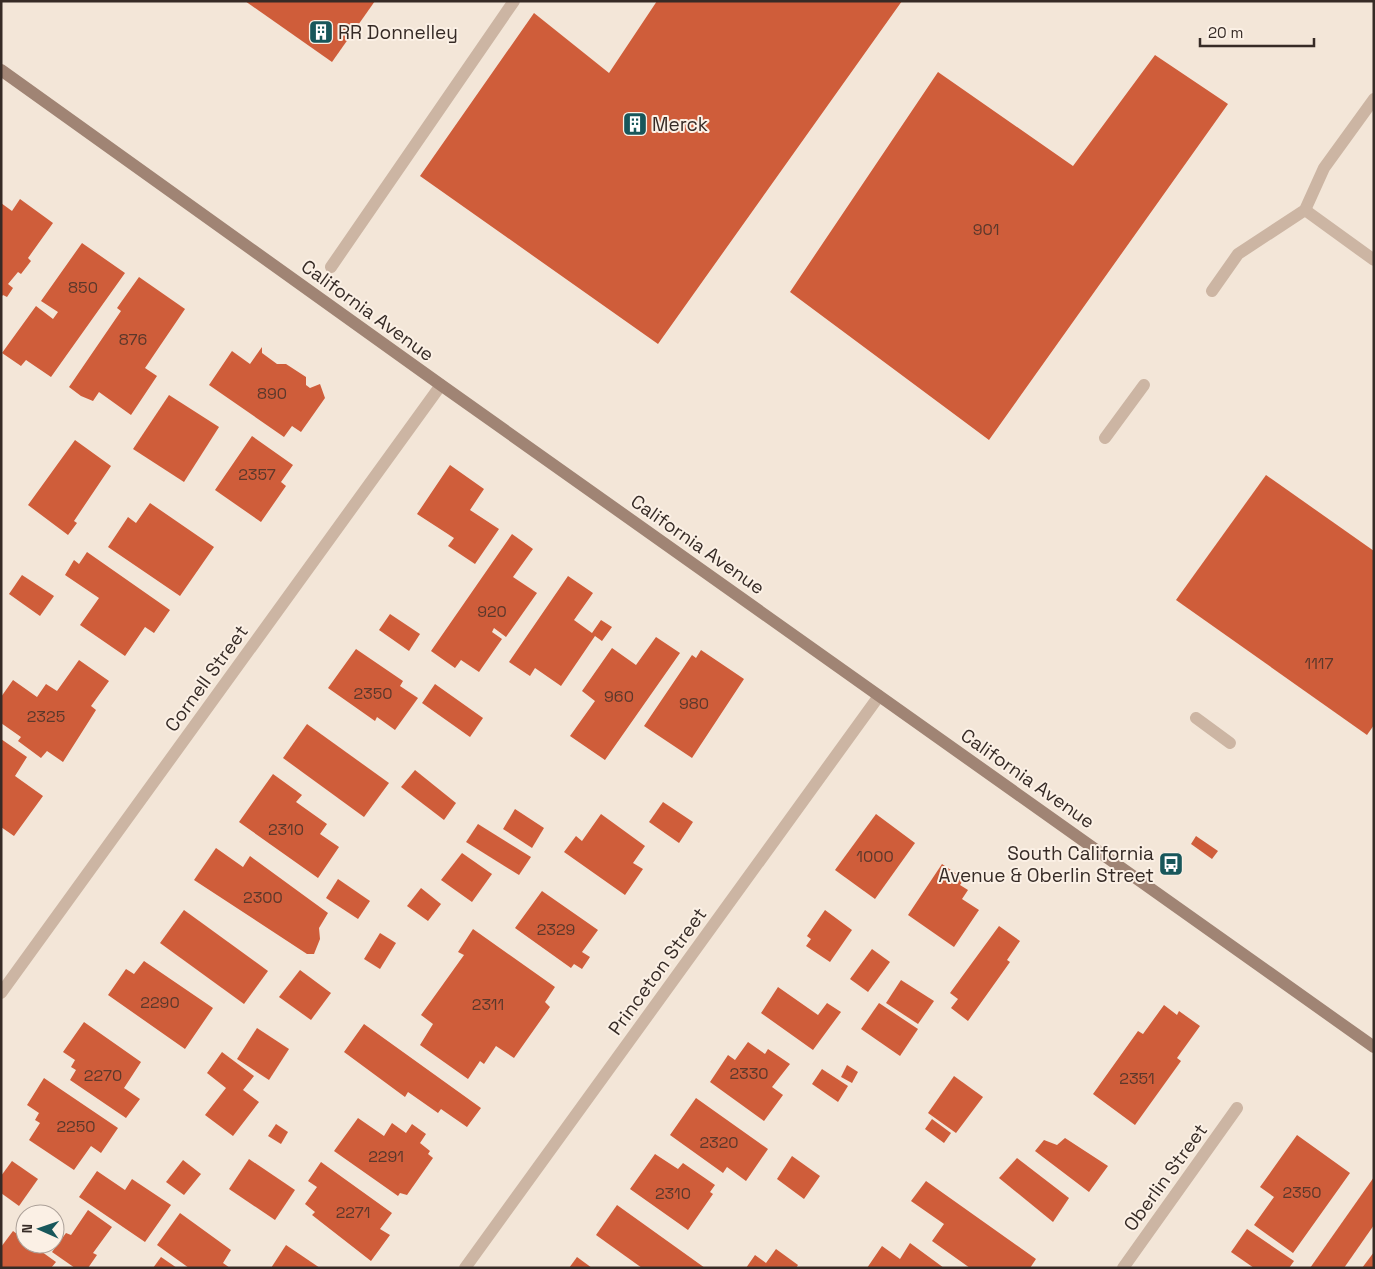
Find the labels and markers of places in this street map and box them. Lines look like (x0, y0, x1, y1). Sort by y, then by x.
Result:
building icon: RR Donnelley (308, 19, 334, 45)
place label: RR Donnelley (338, 20, 458, 45)
building icon: Merck (622, 111, 648, 137)
place label: Merck (652, 112, 708, 137)
place label: South California Avenue & Oberlin Street (938, 841, 1154, 888)
bus stop icon: South California Avenue & Oberlin Street (1158, 851, 1184, 877)

